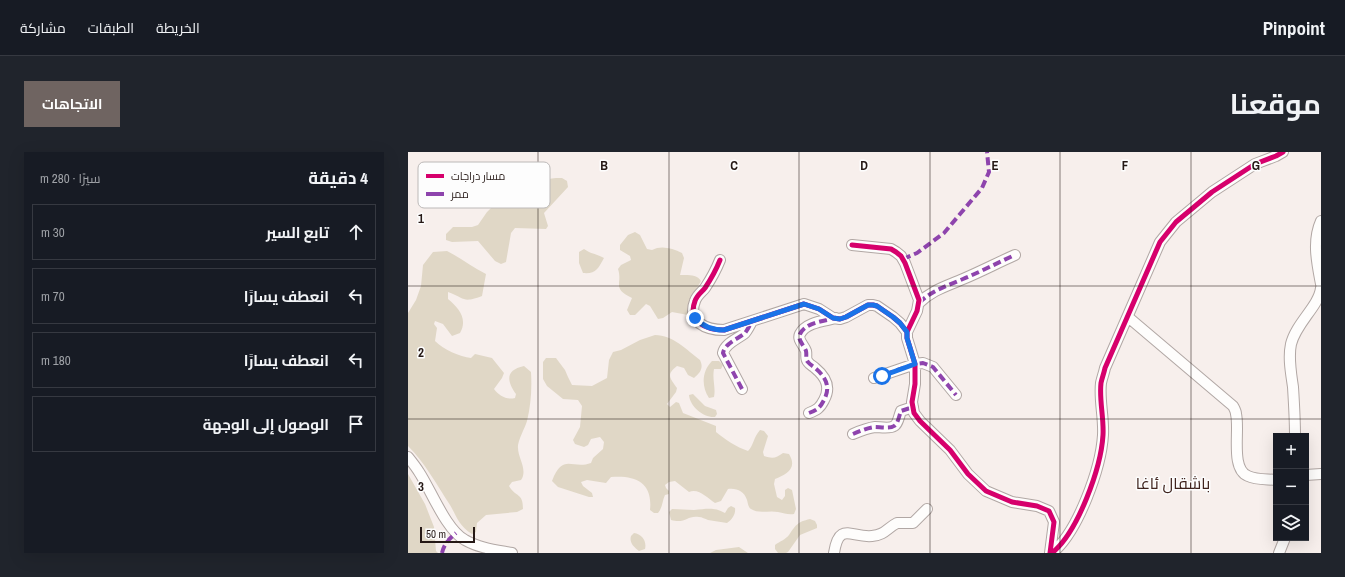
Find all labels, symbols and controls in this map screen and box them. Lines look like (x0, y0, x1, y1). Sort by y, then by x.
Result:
text: Pinpoint (1263, 15, 1325, 41)
text: مشاركة (20, 19, 66, 37)
text: الطبقات (88, 19, 134, 37)
text: الخريطة (156, 19, 200, 37)
button: الاتجاهات (24, 81, 120, 127)
text: موقعنا (1230, 85, 1321, 123)
text: B (600, 157, 608, 174)
text: C (730, 157, 738, 174)
text: D (860, 157, 868, 174)
text: E (991, 157, 999, 174)
text: F (1122, 157, 1129, 174)
text: G (1252, 157, 1260, 174)
legend (418, 162, 550, 208)
text: 4 دقيقة (308, 166, 368, 189)
text: مسار دراجات (451, 169, 505, 183)
text: سيرًا · 280 m (40, 170, 101, 187)
text: ممر (450, 187, 469, 201)
text: 1 (418, 210, 424, 227)
icon: ahead (345, 221, 367, 243)
text: تابع السير (266, 222, 329, 243)
text: 30 m (41, 224, 65, 241)
icon: left (345, 285, 367, 307)
text: انعطف يسارًا (244, 286, 329, 307)
text: 70 m (41, 288, 65, 305)
route end (686, 309, 704, 327)
text: 2 (418, 344, 424, 361)
icon: left (345, 349, 367, 371)
text: انعطف يسارًا (244, 350, 329, 371)
text: 180 m (41, 352, 71, 369)
route start (873, 367, 891, 385)
icon: arrive (345, 413, 367, 435)
text: الوصول إلى الوجهة (203, 414, 329, 435)
map controls (1273, 433, 1309, 541)
button: + (1273, 433, 1309, 469)
button: − (1273, 469, 1309, 505)
district label: باشقال ئاغا (1136, 472, 1210, 494)
text: 3 (418, 478, 424, 495)
button: layers (1273, 505, 1309, 541)
scale bar (420, 525, 475, 544)
text: 50 m (426, 527, 446, 541)

